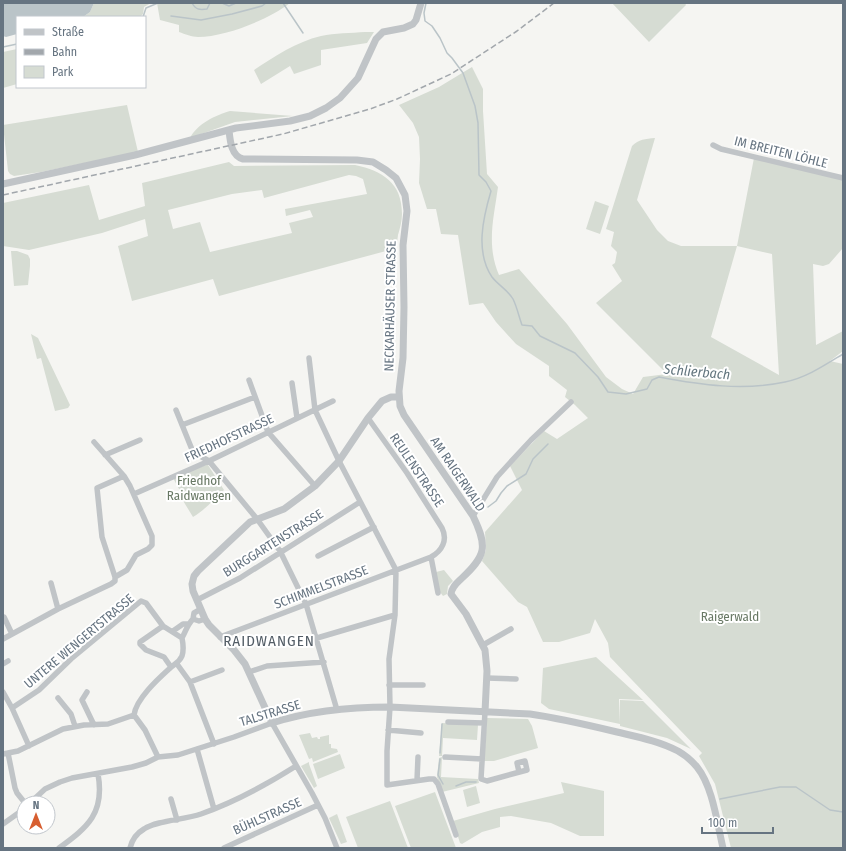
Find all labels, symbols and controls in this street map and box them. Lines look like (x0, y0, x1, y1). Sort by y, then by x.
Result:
legend (16, 16, 146, 88)
text: Straße (52, 25, 84, 39)
text: Bahn (52, 45, 77, 59)
text: Park (52, 65, 74, 79)
street label: IM BREITEN LÖHLE (733, 132, 829, 171)
street label: NECKARHÄUSER STRASSE (381, 240, 399, 372)
water label: Schlierbach (662, 361, 731, 383)
street label: FRIEDHOFSTRASSE (182, 411, 276, 465)
street label: REULENSTRASSE (387, 430, 447, 510)
street label: AM RAIGERWALD (427, 434, 489, 514)
park label: Friedhof Raidwangen (167, 473, 231, 503)
street label: BURGGARTENSTRASSE (220, 506, 326, 580)
street label: SCHIMMELSTRASSE (272, 562, 370, 612)
street label: UNTERE WENGERTSTRASSE (21, 591, 137, 691)
park label: Raigerwald (701, 609, 759, 624)
district label: RAIDWANGEN (223, 632, 315, 650)
street label: TALSTRASSE (238, 697, 302, 729)
street label: BÜHLSTRASSE (230, 793, 303, 838)
north arrow (16, 795, 56, 835)
text: N (33, 799, 39, 812)
scale bar (702, 809, 773, 835)
text: 100 m (708, 816, 737, 830)

